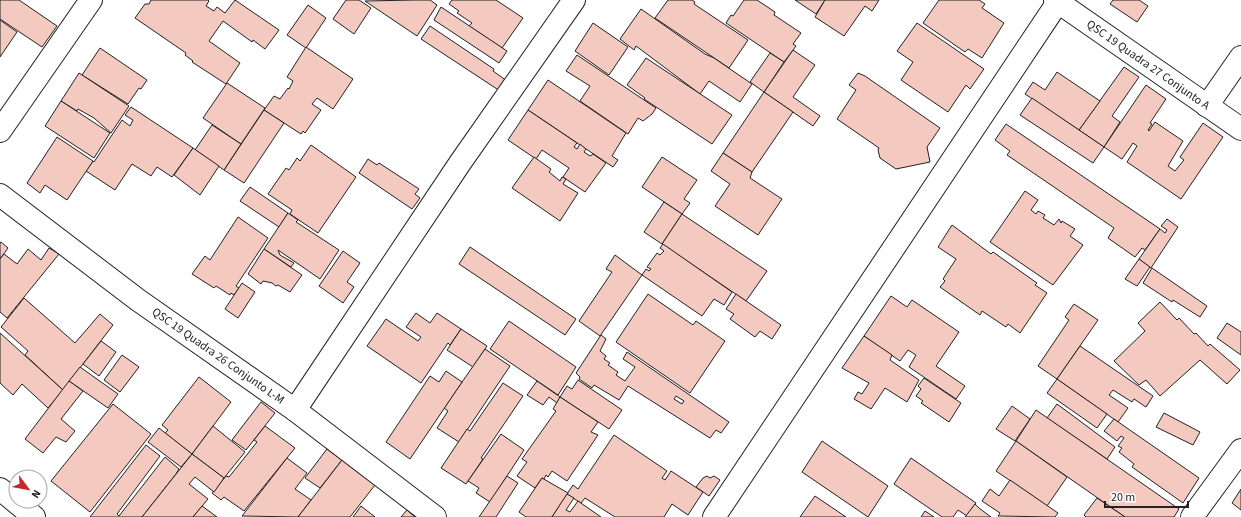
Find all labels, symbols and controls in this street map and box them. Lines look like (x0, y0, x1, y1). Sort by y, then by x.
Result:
street label: QSC 19 Quadra 27 Conjunto A (1083, 16, 1214, 114)
street label: QSC 19 Quadra 26 Conjunto L-M (148, 304, 288, 408)
north arrow (8, 469, 48, 509)
scale bar (1105, 483, 1188, 509)
text: N (28, 487, 44, 501)
text: 20 m (1111, 489, 1135, 506)

